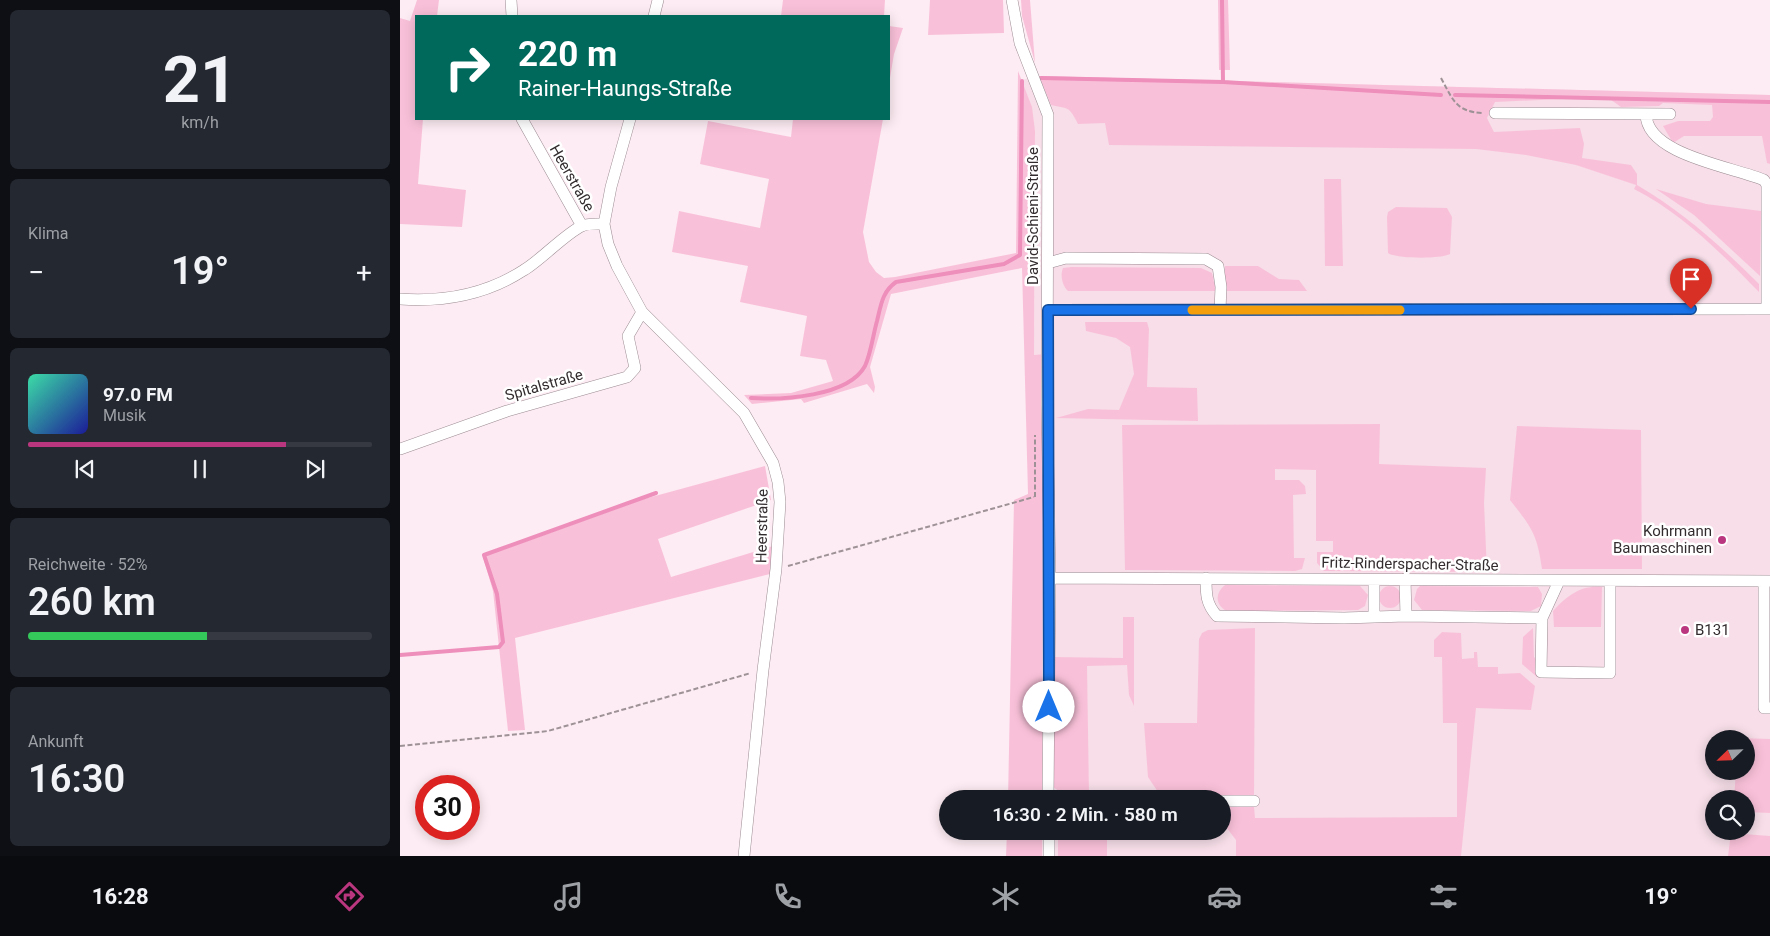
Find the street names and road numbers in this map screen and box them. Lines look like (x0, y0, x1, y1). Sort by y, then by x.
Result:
street label: Heerstraße (546, 141, 598, 215)
street label: David-Schieni-Straße (1024, 147, 1042, 285)
street label: Spitalstraße (503, 365, 585, 405)
street label: Heerstraße (752, 489, 772, 563)
street label: Fritz-Rinderspacher-Straße (1321, 553, 1499, 575)

